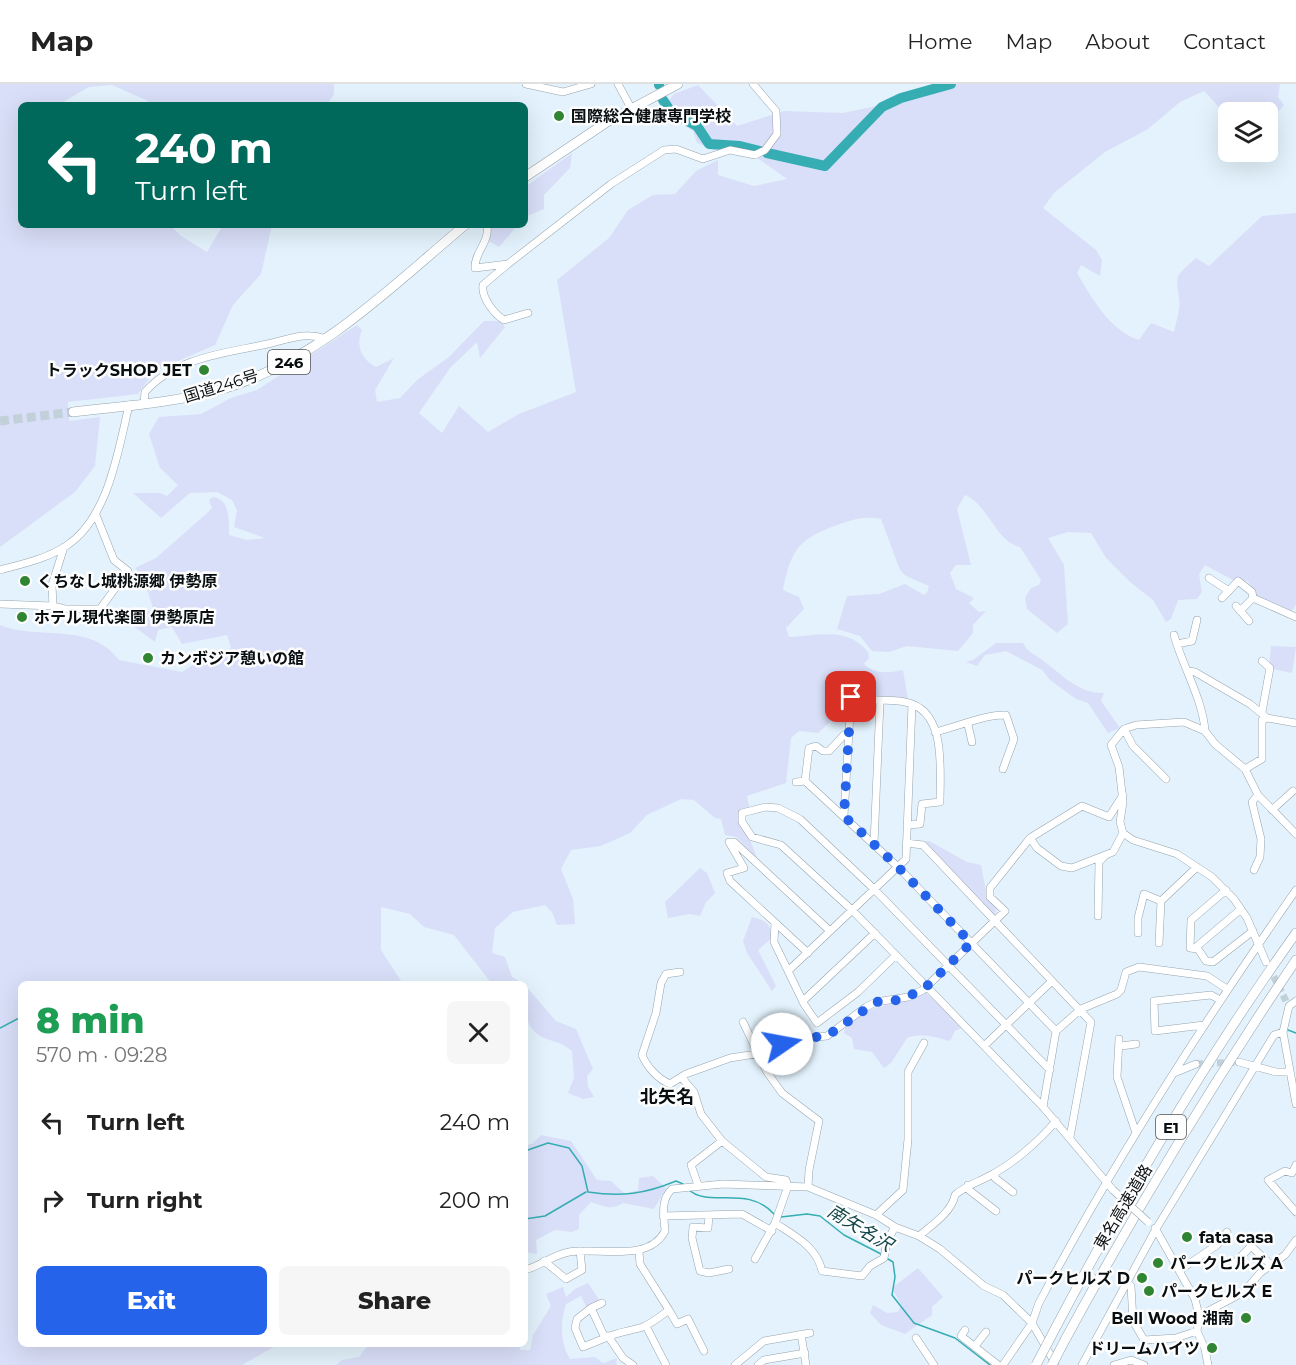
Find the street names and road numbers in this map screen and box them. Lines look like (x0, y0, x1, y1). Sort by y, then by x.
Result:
road number: 246 (268, 350, 310, 374)
street label: 国道246号 (181, 366, 261, 406)
road number: E1 (1156, 1115, 1186, 1139)
street label: 東名高速道路 (1090, 1161, 1156, 1253)

